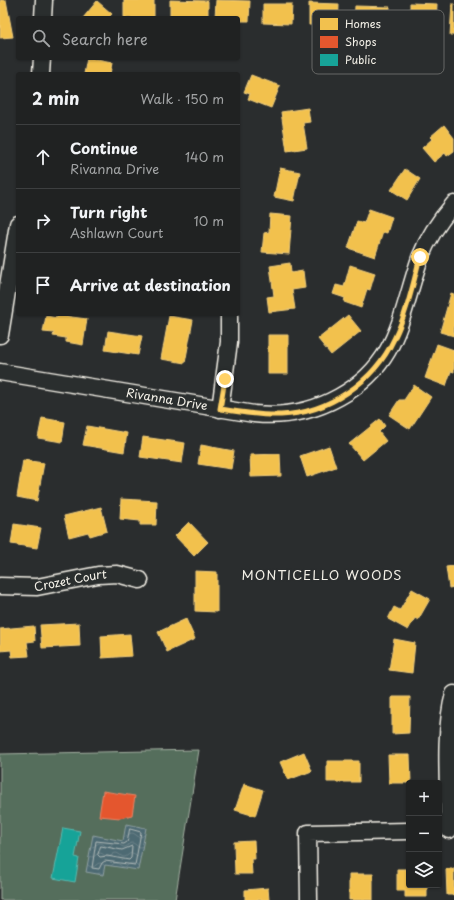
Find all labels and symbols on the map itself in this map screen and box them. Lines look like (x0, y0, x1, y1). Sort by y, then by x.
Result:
legend (312, 10, 444, 74)
text: Homes (345, 15, 381, 32)
text: Shops (345, 33, 376, 50)
text: Public (345, 51, 376, 68)
route start (411, 248, 429, 266)
route end (216, 370, 234, 388)
street label: Rivanna Drive (125, 383, 209, 414)
street label: Crozet Court (32, 565, 107, 595)
district label: MONTICELLO WOODS (242, 565, 402, 584)

